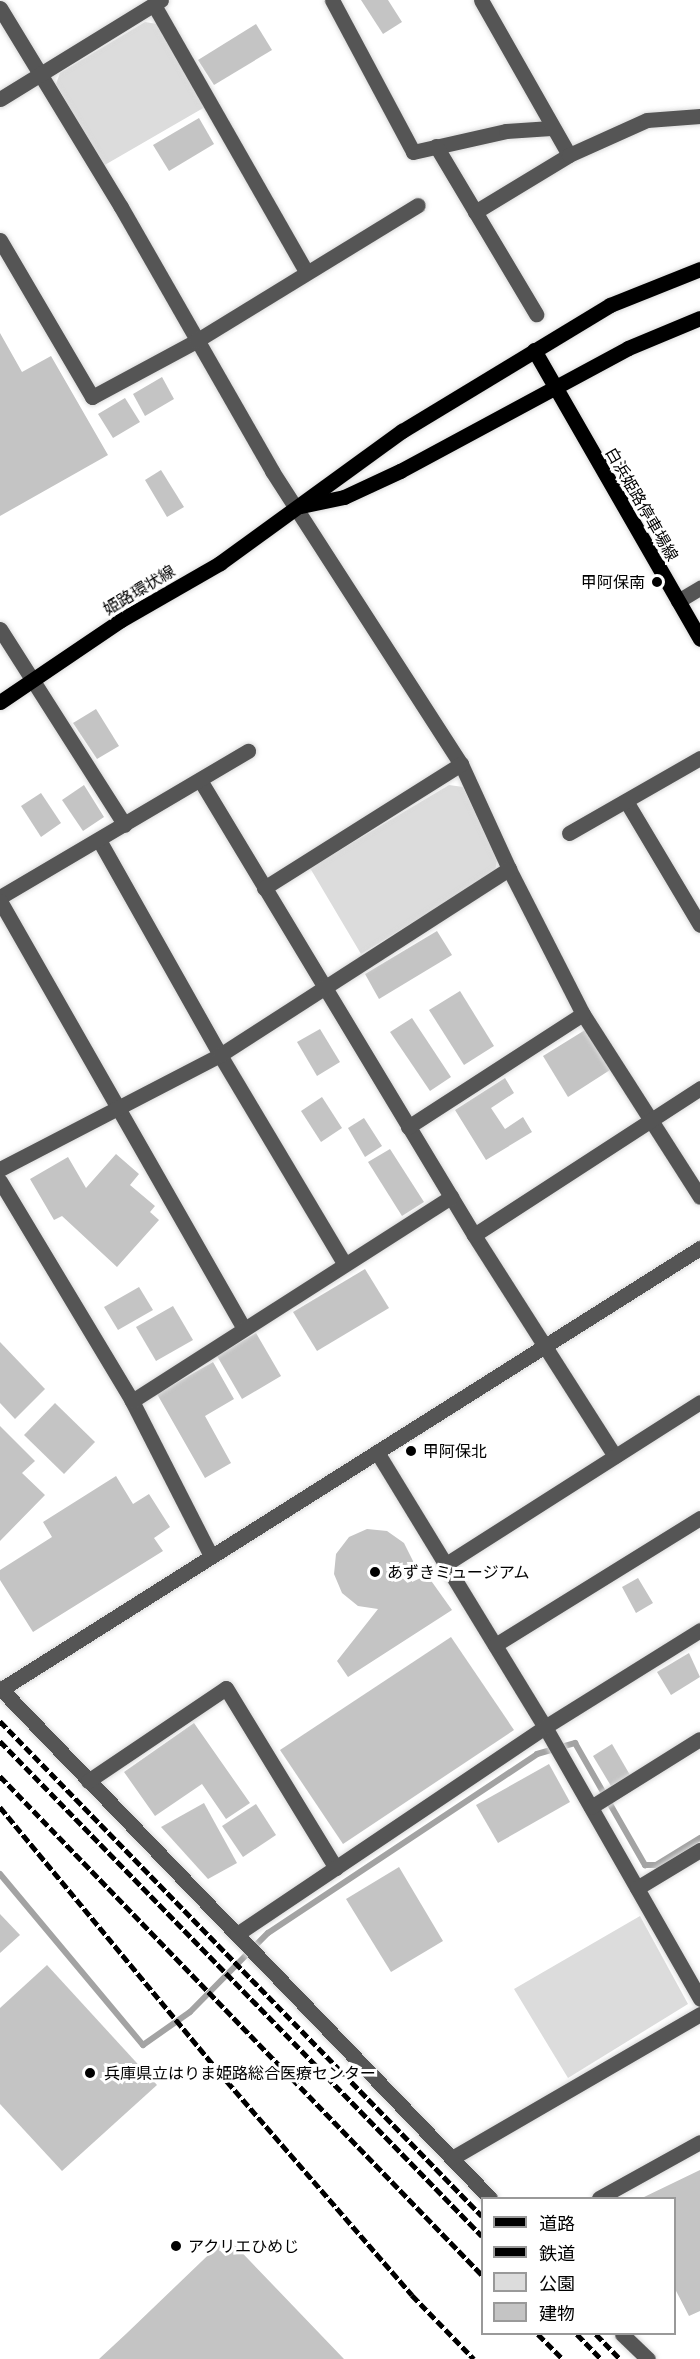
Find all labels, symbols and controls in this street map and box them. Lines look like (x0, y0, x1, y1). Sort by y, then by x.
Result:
street label: 白浜姫路停車場線 (602, 444, 682, 564)
street label: 姫路環状線 (100, 561, 178, 619)
place label: 甲阿保南 (581, 572, 645, 592)
marker: 甲阿保南 (650, 575, 664, 589)
place label: 甲阿保北 (423, 1441, 487, 1461)
marker: 甲阿保北 (404, 1444, 418, 1458)
place label: あずきミュージアム (387, 1562, 531, 1582)
marker: あずきミュージアム (368, 1565, 382, 1579)
place label: 兵庫県立はりま姫路総合医療センター (104, 2063, 376, 2083)
marker: 兵庫県立はりま姫路総合医療センター (81, 2064, 99, 2082)
legend (481, 2197, 676, 2335)
text: 道路 (539, 2213, 575, 2234)
place label: アクリエひめじ (188, 2236, 300, 2256)
marker: アクリエひめじ (169, 2239, 183, 2253)
text: 鉄道 (539, 2243, 575, 2264)
text: 公園 (539, 2273, 575, 2294)
text: 建物 (539, 2303, 575, 2324)

